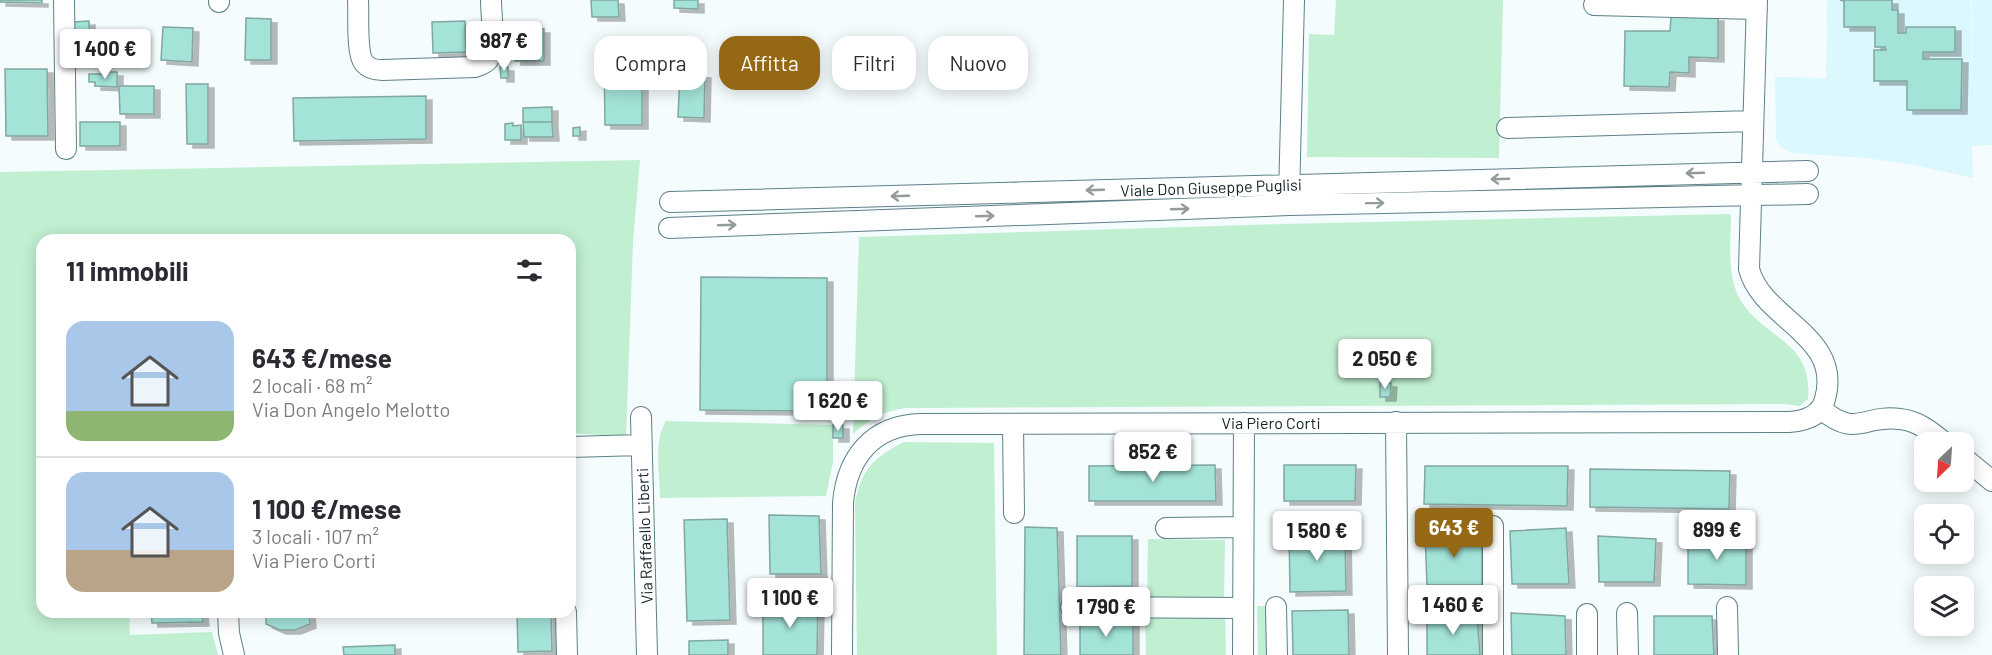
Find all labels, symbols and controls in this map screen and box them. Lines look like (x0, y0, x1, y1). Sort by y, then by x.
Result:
pin: 987 € (462, 21, 546, 72)
text: 987 € (480, 28, 528, 52)
pin: 1 400 € (50, 29, 160, 80)
text: 1 400 € (74, 36, 136, 60)
chip: Compra (594, 36, 707, 90)
chip: Affitta (719, 36, 820, 90)
chip: Filtri (832, 36, 916, 90)
chip: Nuovo (928, 36, 1028, 90)
one-way arrow (1685, 167, 1705, 179)
one-way arrow (1490, 173, 1510, 184)
street label: Viale Don Giuseppe Puglisi (1120, 174, 1302, 200)
one-way arrow (1086, 184, 1106, 196)
one-way arrow (891, 190, 911, 201)
one-way arrow (1364, 198, 1384, 209)
one-way arrow (1170, 204, 1190, 215)
one-way arrow (975, 211, 995, 222)
one-way arrow (717, 220, 737, 231)
icon: filters (513, 254, 546, 287)
text: 11 immobili (66, 255, 189, 286)
pin: 2 050 € (1330, 339, 1440, 390)
text: 643 €/mese (252, 342, 392, 373)
icon: home (114, 345, 186, 417)
text: 2 050 € (1352, 346, 1418, 370)
text: 2 locali · 68 m² (252, 373, 373, 397)
pin: 1 620 € (783, 381, 893, 432)
text: 1 620 € (807, 388, 869, 412)
text: Via Don Angelo Melotto (252, 397, 450, 421)
street label: Via Piero Corti (1222, 413, 1321, 432)
pin: 852 € (1111, 432, 1195, 483)
north arrow (1914, 432, 1974, 492)
map controls (1914, 432, 1974, 636)
text: 852 € (1128, 439, 1178, 463)
street label: Via Raffaello Liberti (632, 468, 656, 604)
text: 1 100 €/mese (252, 493, 401, 524)
icon: home (114, 496, 186, 568)
button: locate (1914, 504, 1974, 564)
pin: 643 € (1412, 508, 1496, 559)
pin: 899 € (1675, 510, 1759, 561)
pin: 1 580 € (1262, 511, 1372, 562)
text: 643 € (1429, 515, 1479, 539)
text: 899 € (1693, 517, 1741, 541)
text: 1 580 € (1287, 518, 1347, 542)
text: 3 locali · 107 m² (252, 524, 379, 548)
text: Via Piero Corti (252, 548, 376, 572)
button: layers (1914, 576, 1974, 636)
pin: 1 100 € (735, 578, 845, 629)
text: 1 100 € (761, 585, 819, 609)
pin: 1 460 € (1398, 585, 1508, 636)
pin: 1 790 € (1051, 587, 1161, 638)
text: 1 460 € (1422, 592, 1484, 616)
text: 1 790 € (1076, 594, 1136, 618)

